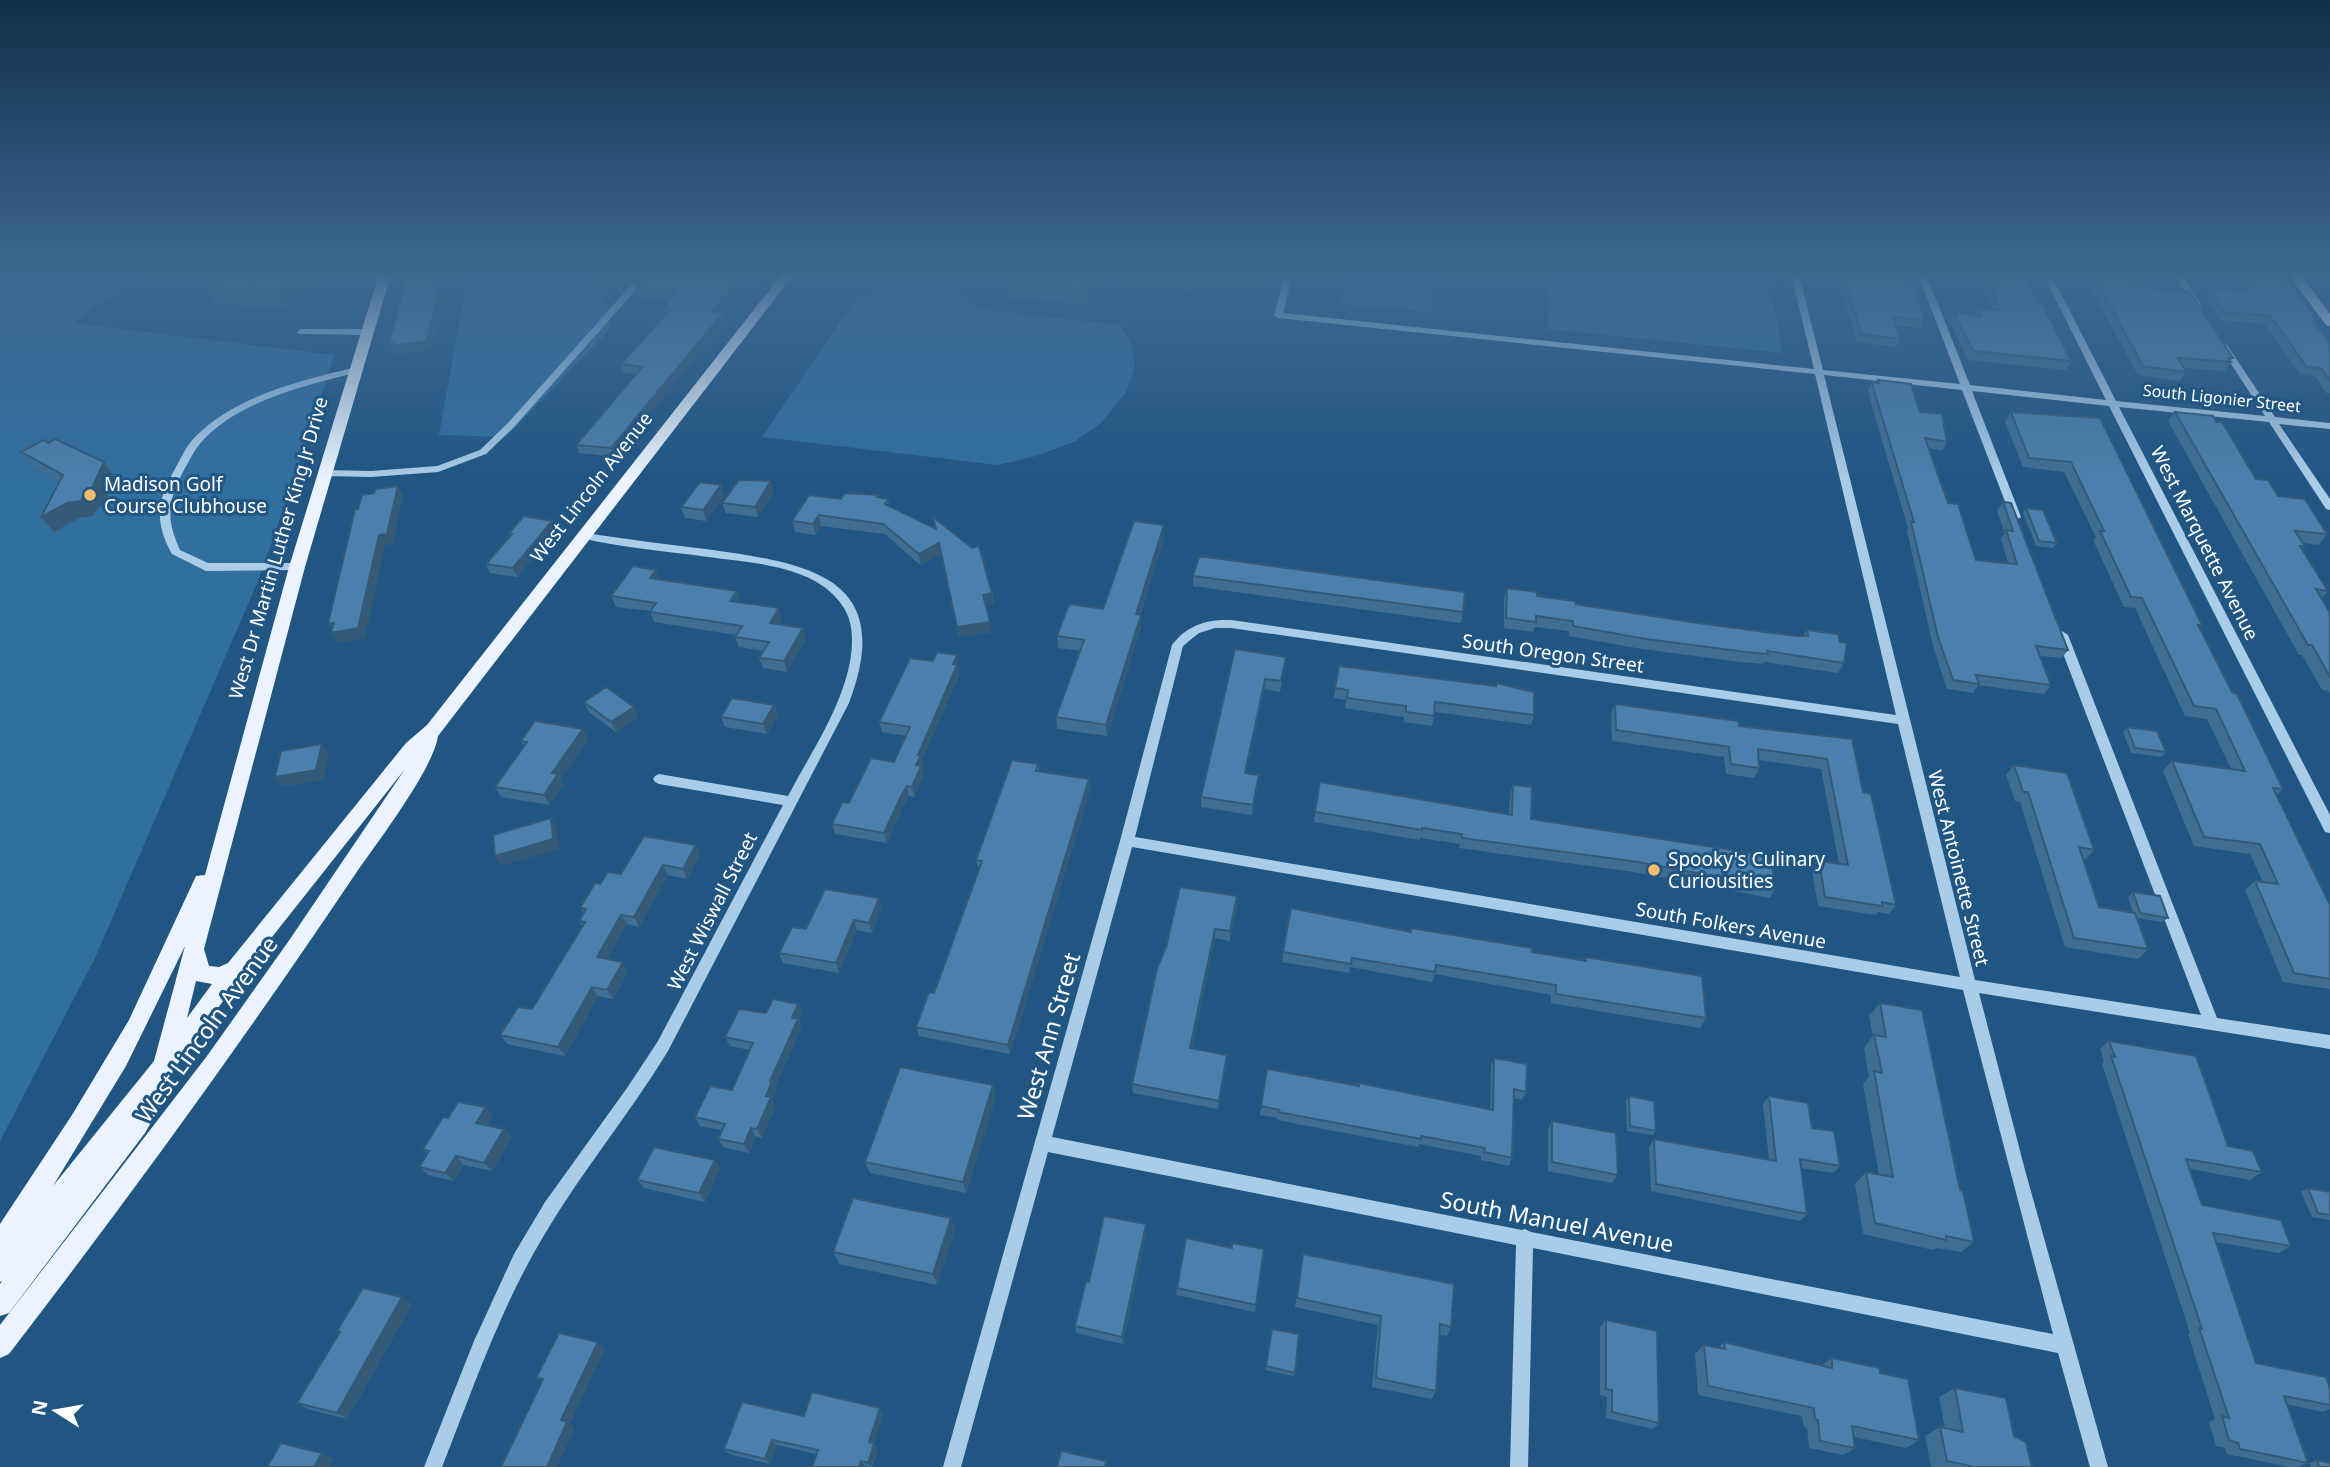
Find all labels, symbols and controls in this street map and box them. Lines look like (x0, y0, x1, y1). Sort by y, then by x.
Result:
street label: South Ligonier Street (2142, 379, 2302, 417)
street label: West Dr Martin Luther King Jr Drive (222, 394, 334, 702)
street label: West Lincoln Avenue (524, 406, 658, 568)
street label: West Marquette Avenue (2145, 442, 2265, 644)
place label: Madison Golf Course Clubhouse (104, 471, 267, 519)
marker: Madison Golf Course Clubhouse (82, 487, 98, 503)
street label: South Oregon Street (1461, 627, 1646, 679)
street label: West Antoinette Street (1922, 767, 1996, 969)
street label: West Wiswall Street (661, 827, 763, 994)
place label: Spooky's Culinary Curiousities (1668, 846, 1825, 894)
marker: Spooky's Culinary Curiousities (1646, 862, 1662, 878)
street label: South Folkers Avenue (1634, 895, 1828, 955)
street label: West Lincoln Avenue (127, 929, 285, 1129)
street label: West Ann Street (1009, 949, 1087, 1123)
street label: South Manuel Avenue (1438, 1183, 1676, 1259)
north arrow (21, 1376, 91, 1446)
text: N (25, 1398, 54, 1418)

